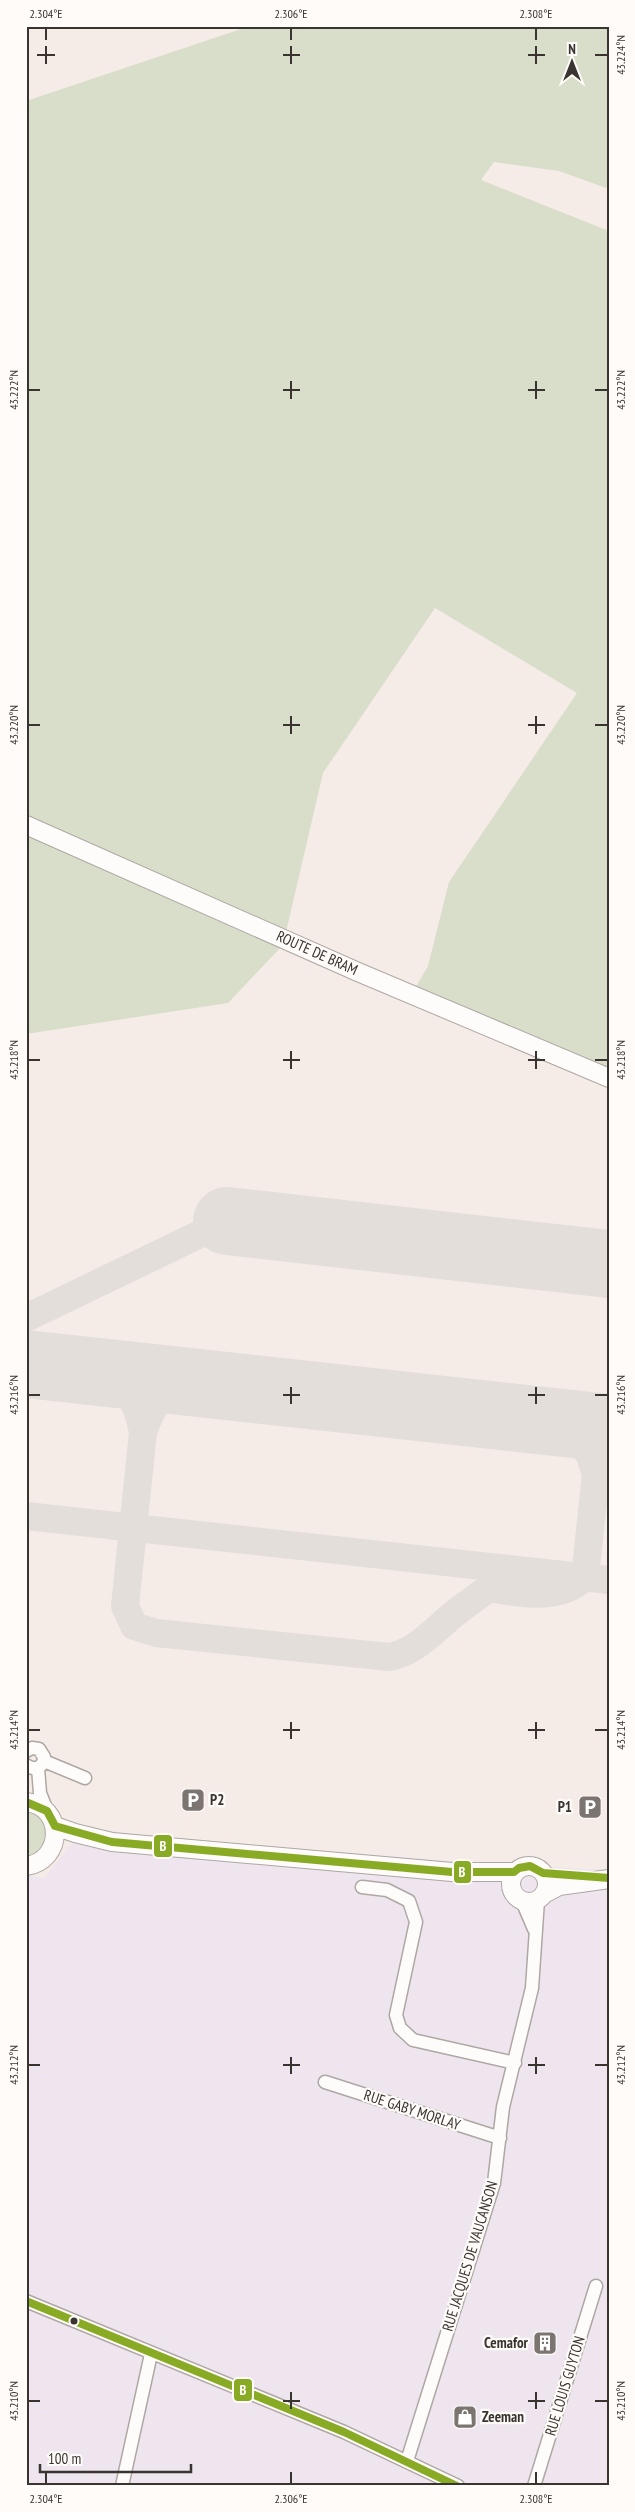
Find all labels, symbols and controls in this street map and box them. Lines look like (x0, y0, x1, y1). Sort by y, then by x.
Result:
text: 2.304°E (30, 6, 63, 21)
text: 2.306°E (275, 6, 308, 21)
text: 2.308°E (520, 6, 553, 21)
text: 43.224°N (613, 35, 628, 75)
north arrow (548, 38, 598, 88)
text: N (568, 40, 576, 58)
text: 43.222°N (6, 370, 21, 410)
text: 43.222°N (613, 370, 628, 410)
text: 43.220°N (6, 705, 21, 745)
text: 43.220°N (613, 705, 628, 745)
street label: ROUTE DE BRAM (274, 926, 361, 979)
text: 43.218°N (6, 1040, 21, 1080)
text: 43.218°N (613, 1040, 628, 1080)
text: 43.216°N (6, 1375, 21, 1415)
text: 43.216°N (613, 1375, 628, 1415)
text: 43.214°N (6, 1710, 21, 1750)
text: 43.214°N (613, 1710, 628, 1750)
parking icon: P2 (180, 1787, 206, 1813)
place label: P2 (210, 1790, 224, 1809)
parking icon: P1 (577, 1794, 603, 1820)
place label: P1 (558, 1797, 572, 1816)
line badge: B (153, 1834, 173, 1858)
text: B (160, 1837, 167, 1855)
line badge: B (453, 1860, 472, 1884)
text: B (459, 1863, 466, 1881)
text: 43.212°N (6, 2045, 21, 2085)
text: 43.212°N (613, 2045, 628, 2085)
street label: RUE GABY MORLAY (362, 2085, 463, 2134)
street label: RUE JACQUES DE VAUCANSON (438, 2178, 501, 2333)
unlabelled marker (69, 2316, 79, 2326)
building icon: Cemafor (532, 2330, 558, 2356)
place label: Cemafor (484, 2333, 529, 2352)
street label: RUE LOUIS GUYTON (540, 2334, 589, 2438)
line badge: B (233, 2378, 253, 2402)
text: 43.210°N (6, 2381, 21, 2421)
text: B (240, 2381, 247, 2399)
text: 43.210°N (613, 2381, 628, 2421)
shop icon: Zeeman (452, 2404, 478, 2430)
place label: Zeeman (482, 2407, 524, 2426)
scale bar (40, 2442, 191, 2474)
text: 100 m (48, 2449, 81, 2468)
text: 2.304°E (30, 2491, 63, 2506)
text: 2.306°E (275, 2491, 308, 2506)
text: 2.308°E (520, 2491, 553, 2506)

